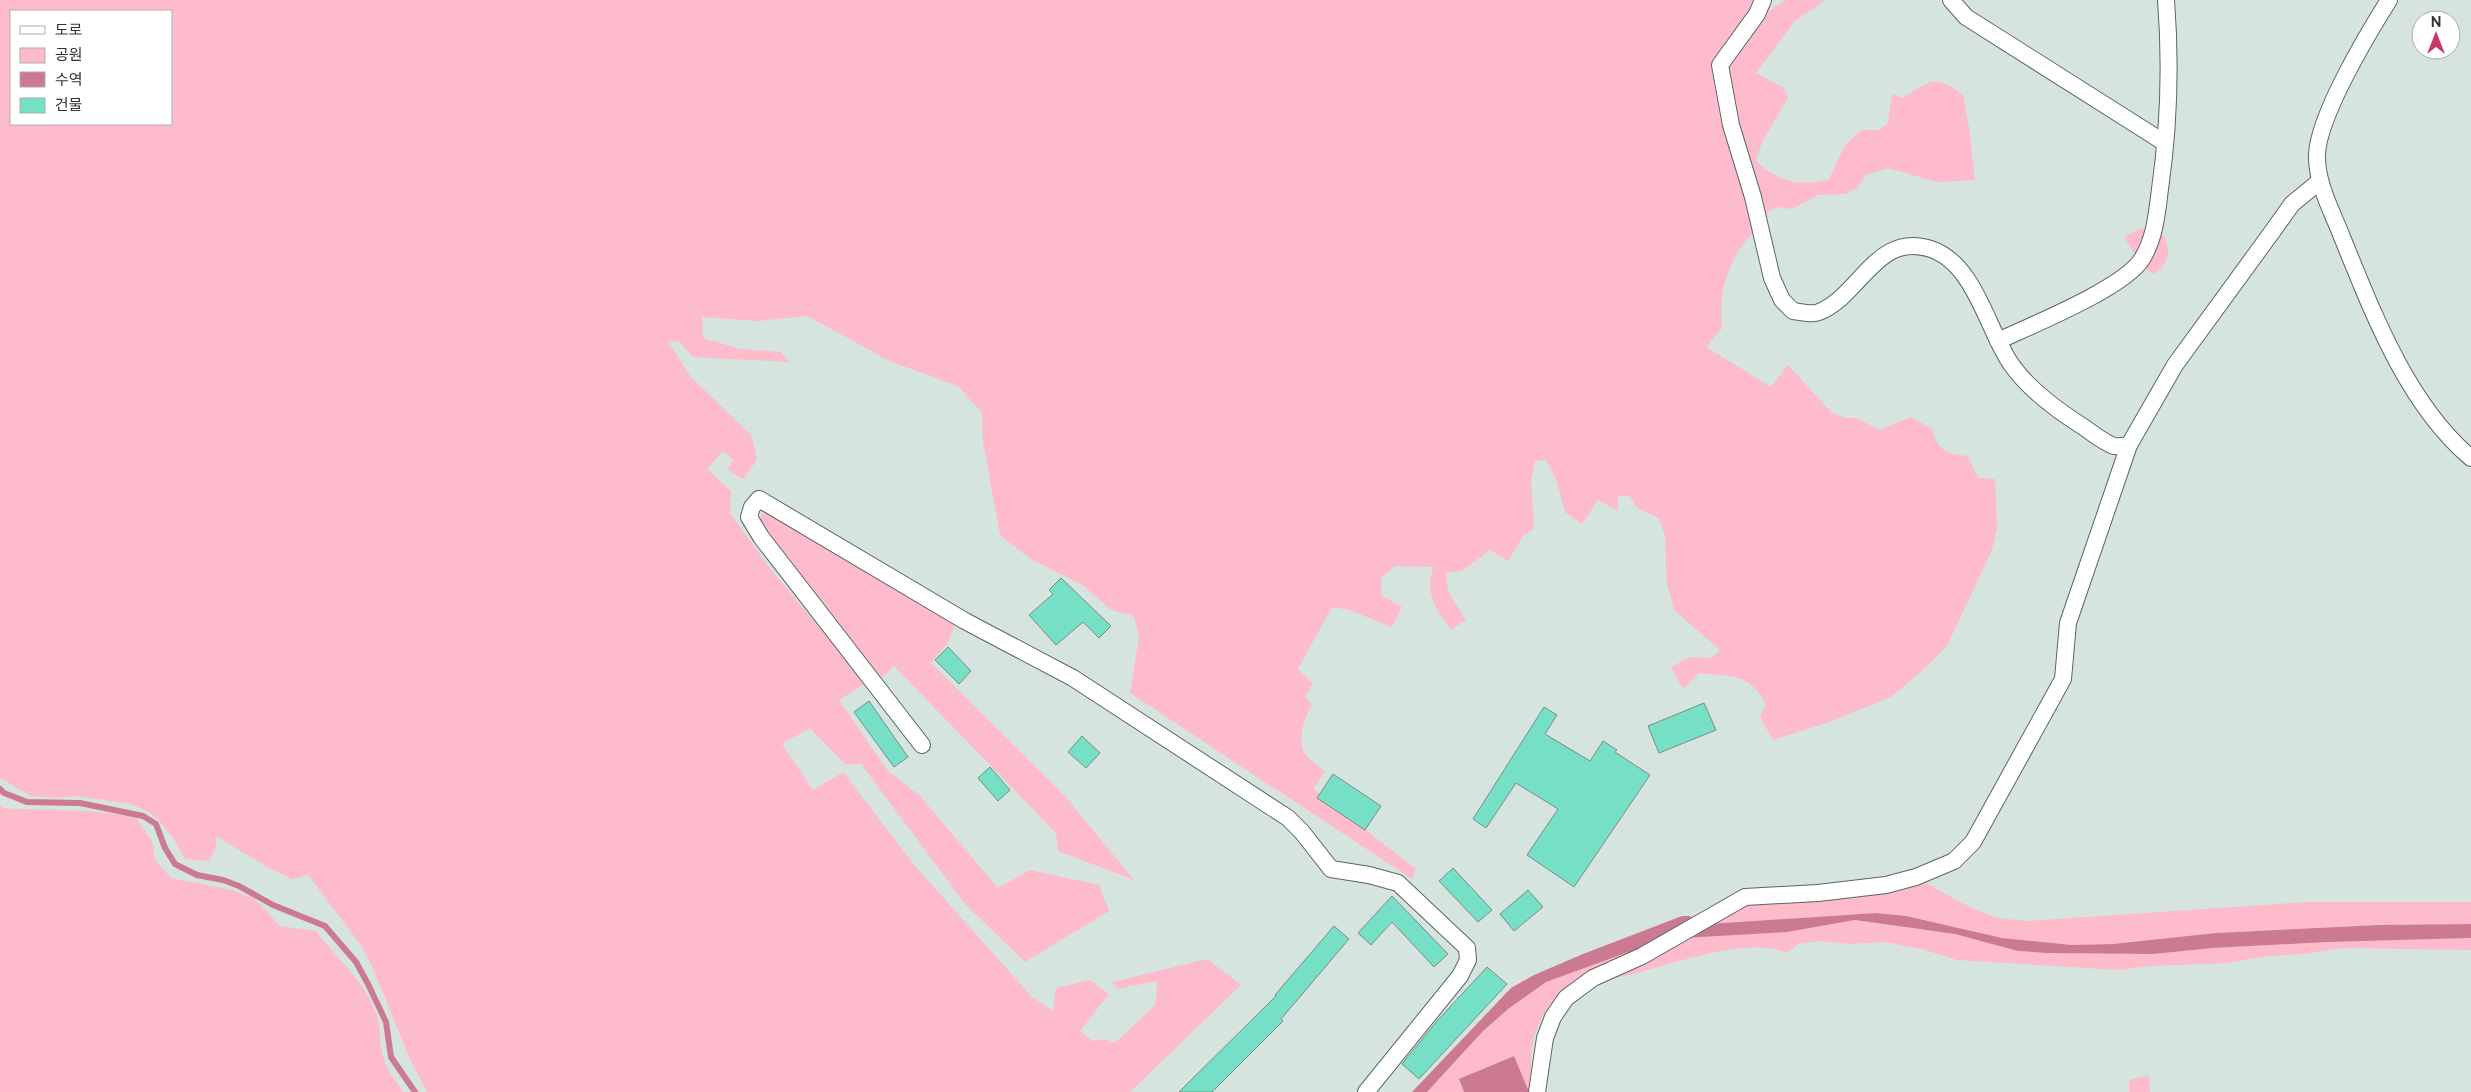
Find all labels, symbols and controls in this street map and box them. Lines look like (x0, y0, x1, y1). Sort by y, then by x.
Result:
legend (10, 10, 172, 125)
north arrow (2411, 10, 2461, 60)
text: N (2431, 14, 2441, 30)
text: 도로 (55, 21, 83, 39)
text: 공원 (55, 46, 83, 64)
text: 수역 (55, 71, 83, 89)
text: 건물 (55, 96, 83, 114)

